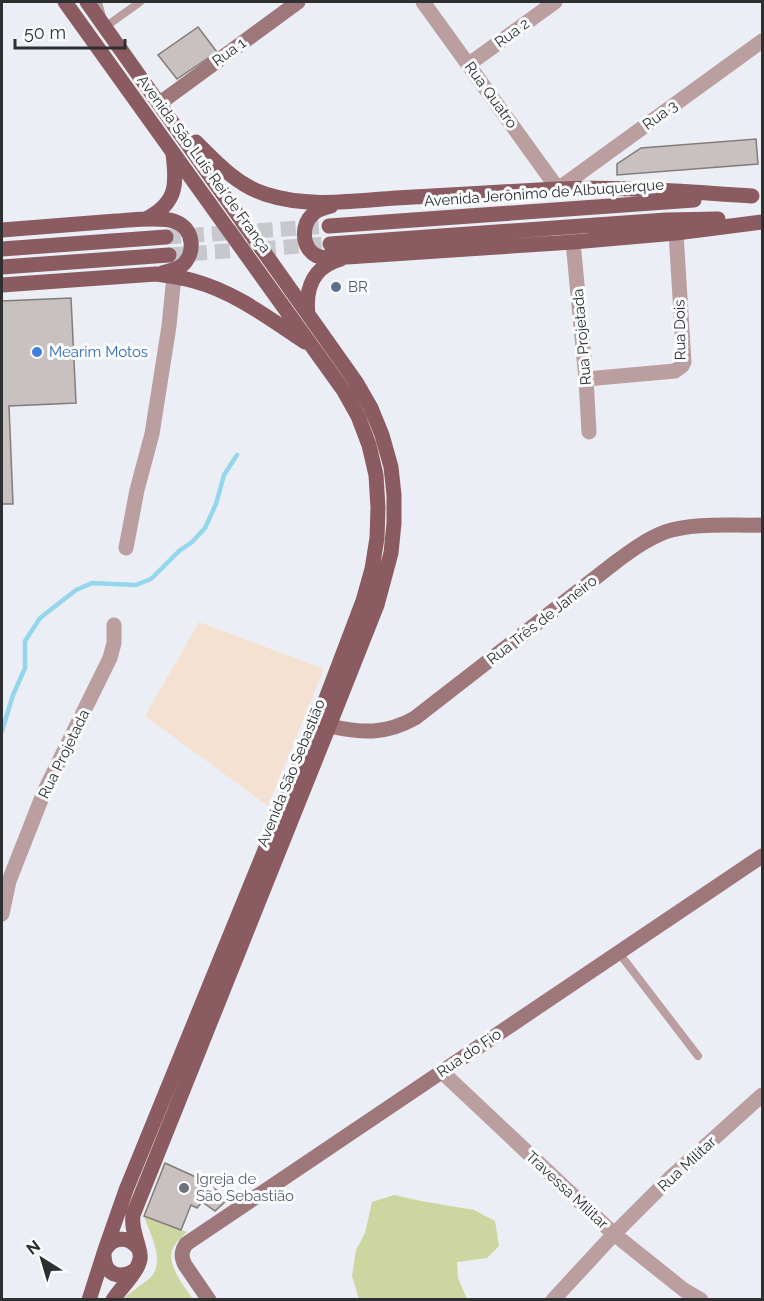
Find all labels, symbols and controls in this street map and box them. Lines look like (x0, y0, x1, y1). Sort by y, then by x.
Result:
scale bar (15, 12, 124, 50)
street label: Rua 2 (491, 14, 533, 52)
text: 50 m (24, 22, 66, 43)
street label: Rua 1 (209, 34, 250, 70)
street label: Rua Quatro (461, 58, 521, 132)
street label: Avenida São Luís Rei de França (133, 71, 275, 257)
street label: Rua 3 (639, 96, 681, 134)
street label: Avenida Jerônimo de Albuquerque (423, 176, 665, 210)
place label: BR (348, 278, 368, 296)
marker: BR (329, 280, 343, 294)
street label: Rua Projetada (569, 288, 595, 386)
street label: Rua Dois (670, 299, 690, 361)
place label: Mearim Motos (49, 343, 148, 361)
marker: Mearim Motos (30, 345, 44, 359)
street label: Rua Três de Janeiro (483, 571, 601, 668)
street label: Avenida São Sebastião (253, 697, 329, 849)
street label: Rua Projetada (35, 707, 93, 801)
street label: Rua do Fio (433, 1025, 505, 1081)
street label: Rua Militar (654, 1132, 720, 1195)
street label: Travessa Militar (522, 1147, 613, 1233)
place label: Igreja de São Sebastião (196, 1170, 294, 1205)
marker: Igreja de São Sebastião (177, 1181, 191, 1195)
north arrow (12, 1229, 72, 1289)
text: N (23, 1236, 44, 1259)

